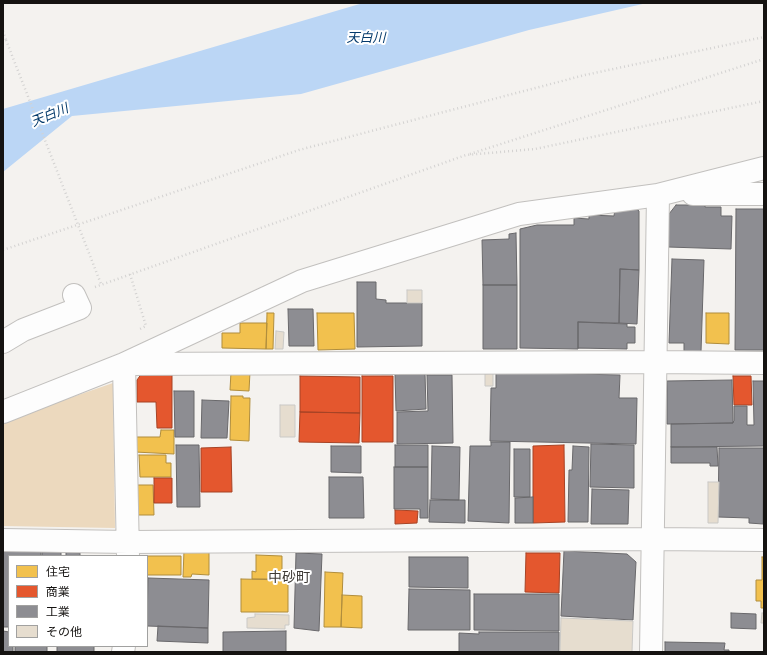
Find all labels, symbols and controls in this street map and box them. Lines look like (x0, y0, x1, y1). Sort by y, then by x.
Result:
water label: 天白川 (347, 31, 385, 47)
water label: 天白川 (29, 101, 71, 131)
legend (8, 555, 148, 647)
text: 住宅 (46, 565, 70, 580)
district label: 中砂町 (268, 570, 310, 586)
text: 商業 (46, 585, 70, 600)
text: 工業 (46, 605, 70, 620)
text: その他 (46, 625, 82, 640)

